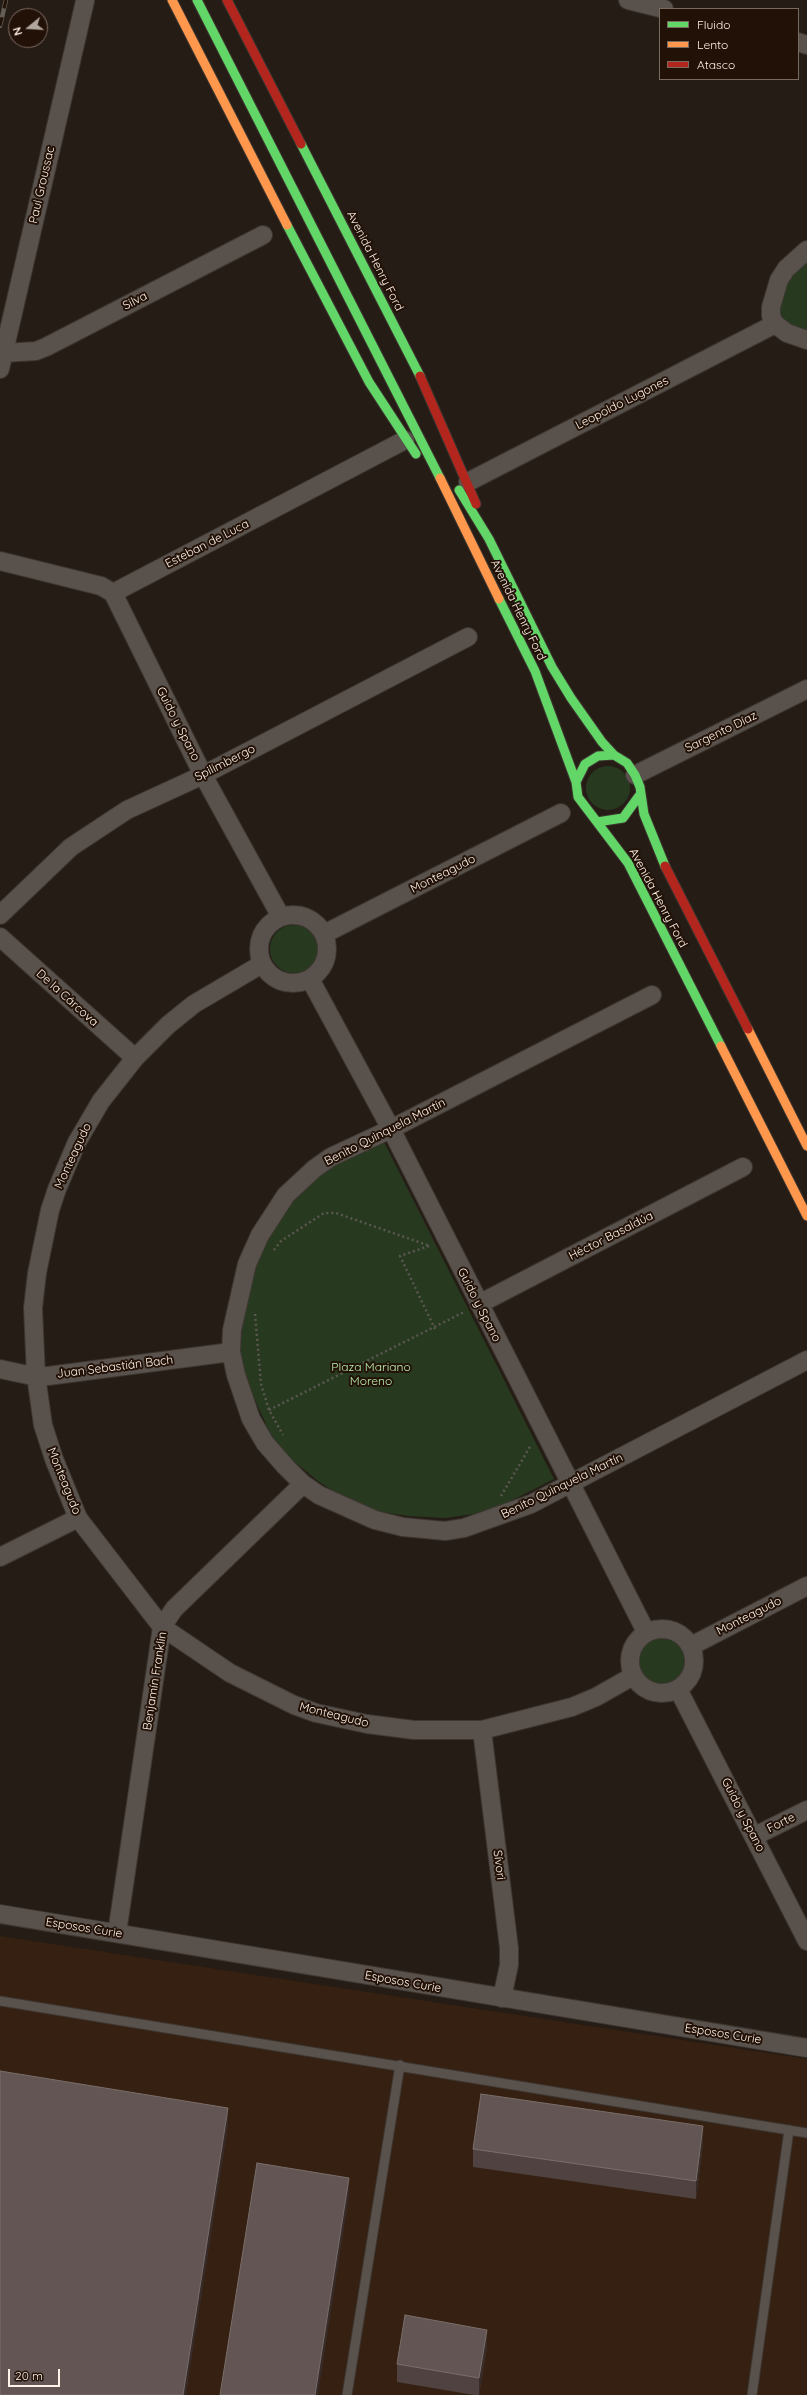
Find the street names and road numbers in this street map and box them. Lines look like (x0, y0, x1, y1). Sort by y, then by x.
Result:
street label: Paul Groussac (26, 145, 58, 225)
street label: Avenida Henry Ford (344, 209, 406, 313)
street label: Silva (120, 289, 150, 313)
street label: Leopoldo Lugones (573, 373, 671, 433)
street label: Esteban de Luca (163, 517, 251, 571)
street label: Avenida Henry Ford (487, 557, 549, 663)
street label: Guido y Spano (153, 685, 203, 763)
street label: Sargento Díaz (683, 708, 759, 756)
street label: Spilimbergo (192, 742, 258, 784)
street label: Avenida Henry Ford (626, 846, 690, 950)
street label: Monteagudo (408, 851, 478, 897)
street label: De la Cárcova (33, 966, 101, 1030)
street label: Benito Quinquela Martín (322, 1095, 448, 1169)
street label: Monteagudo (51, 1121, 95, 1191)
street label: Héctor Basaldúa (566, 1208, 656, 1264)
street label: Guido y Spano (454, 1266, 504, 1344)
street label: Juan Sebastián Bach (56, 1353, 174, 1381)
street label: Monteagudo (44, 1445, 84, 1517)
street label: Benito Quinquela Martín (499, 1450, 625, 1522)
street label: Monteagudo (714, 1593, 784, 1639)
street label: Benjamín Franklin (140, 1631, 170, 1731)
street label: Monteagudo (298, 1699, 370, 1731)
street label: Guido y Spano (718, 1776, 768, 1854)
street label: Forte (765, 1810, 797, 1836)
street label: Sívori (490, 1849, 508, 1881)
street label: Esposos Curie (45, 1915, 123, 1941)
street label: Esposos Curie (364, 1968, 442, 1996)
street label: Esposos Curie (684, 2021, 762, 2047)

